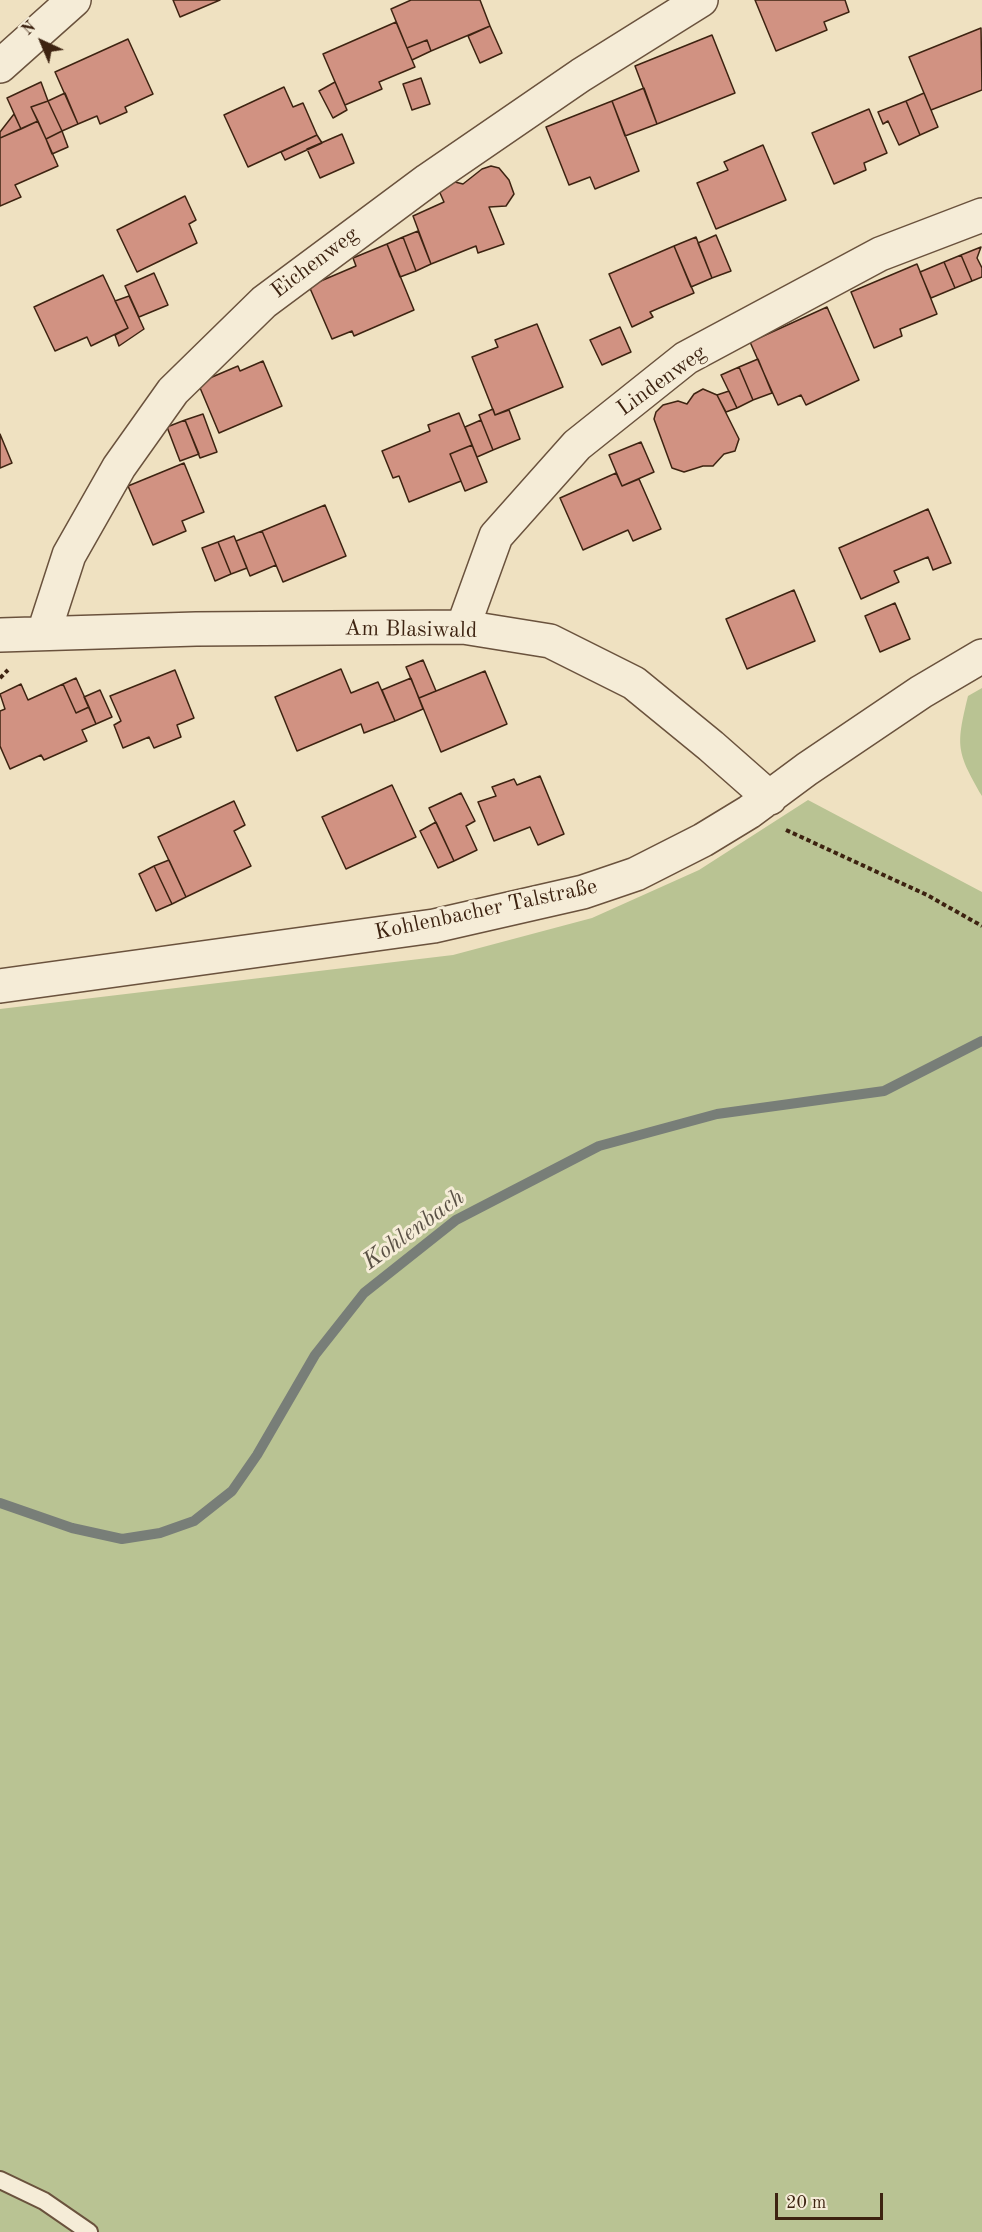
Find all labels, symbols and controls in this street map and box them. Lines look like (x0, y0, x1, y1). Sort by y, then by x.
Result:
north arrow (12, 12, 72, 72)
text: N (20, 19, 39, 39)
street label: Eichenweg (266, 222, 364, 304)
street label: Lindenweg (612, 340, 712, 422)
street label: Am Blasiwald (344, 616, 478, 644)
street label: Kohlenbacher Talstraße (372, 874, 600, 946)
water label: Kohlenbach (357, 1183, 471, 1277)
scale bar (778, 2181, 886, 2219)
text: 20 m (786, 2194, 826, 2212)

